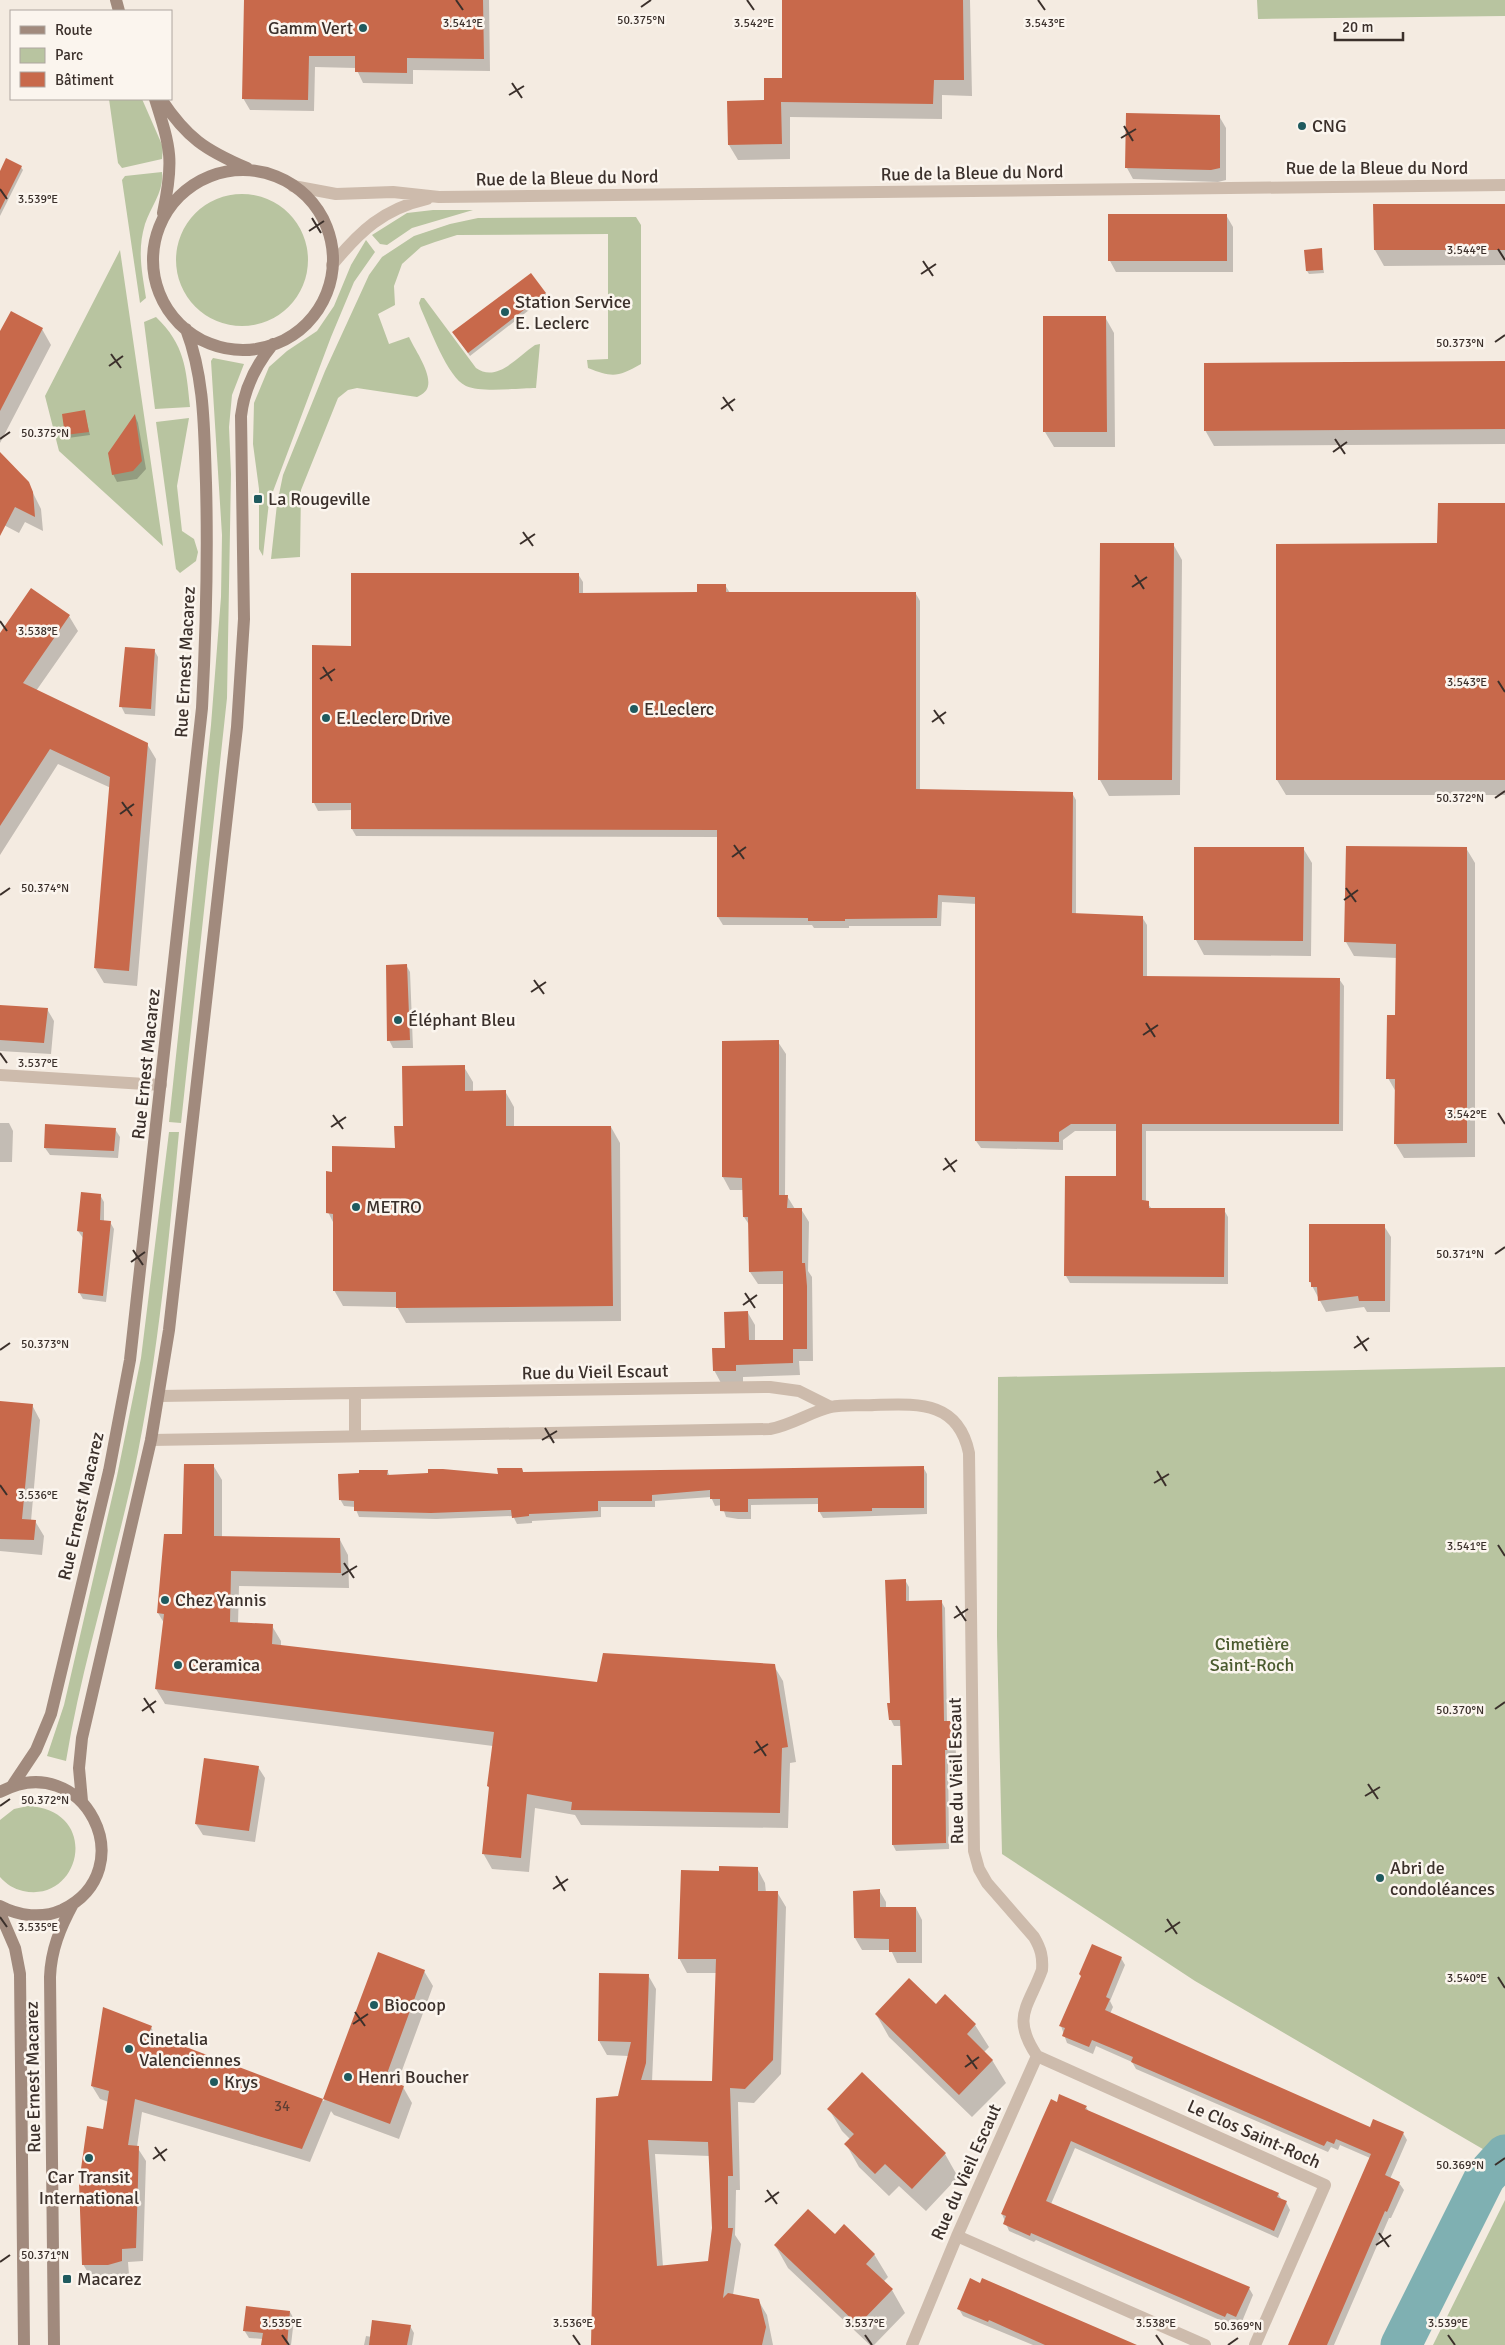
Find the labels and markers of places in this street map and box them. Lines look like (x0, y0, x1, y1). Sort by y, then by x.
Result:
place label: Gamm Vert (268, 17, 353, 39)
marker: Gamm Vert (357, 22, 369, 34)
place label: CNG (1312, 115, 1347, 137)
marker: CNG (1296, 120, 1308, 132)
place label: Station Service E. Leclerc (515, 291, 631, 334)
marker: Station Service E. Leclerc (499, 306, 511, 318)
place label: La Rougeville (268, 488, 370, 510)
marker: La Rougeville (252, 493, 264, 505)
place label: E.Leclerc (644, 698, 714, 720)
marker: E.Leclerc (628, 703, 640, 715)
place label: E.Leclerc Drive (336, 707, 450, 729)
marker: E.Leclerc Drive (320, 712, 332, 724)
place label: Éléphant Bleu (408, 1009, 516, 1031)
marker: Éléphant Bleu (392, 1014, 404, 1026)
place label: METRO (366, 1196, 422, 1218)
marker: METRO (350, 1201, 362, 1213)
place label: Chez Yannis (175, 1589, 267, 1611)
marker: Chez Yannis (159, 1594, 171, 1606)
place label: Ceramica (188, 1654, 260, 1676)
marker: Ceramica (172, 1659, 184, 1671)
place label: Abri de condoléances (1390, 1857, 1495, 1900)
marker: Abri de condoléances (1374, 1872, 1386, 1884)
place label: Biocoop (384, 1994, 446, 2016)
marker: Biocoop (368, 1999, 380, 2011)
place label: Cinetalia Valenciennes (139, 2028, 241, 2071)
marker: Cinetalia Valenciennes (123, 2043, 135, 2055)
place label: Henri Boucher (358, 2066, 469, 2088)
place label: Krys (224, 2071, 258, 2093)
marker: Henri Boucher (342, 2071, 354, 2083)
marker: Krys (208, 2076, 220, 2088)
marker: Car Transit International (83, 2152, 95, 2164)
place label: Car Transit International (39, 2166, 139, 2209)
place label: Macarez (77, 2268, 142, 2290)
marker: Macarez (61, 2273, 73, 2285)

